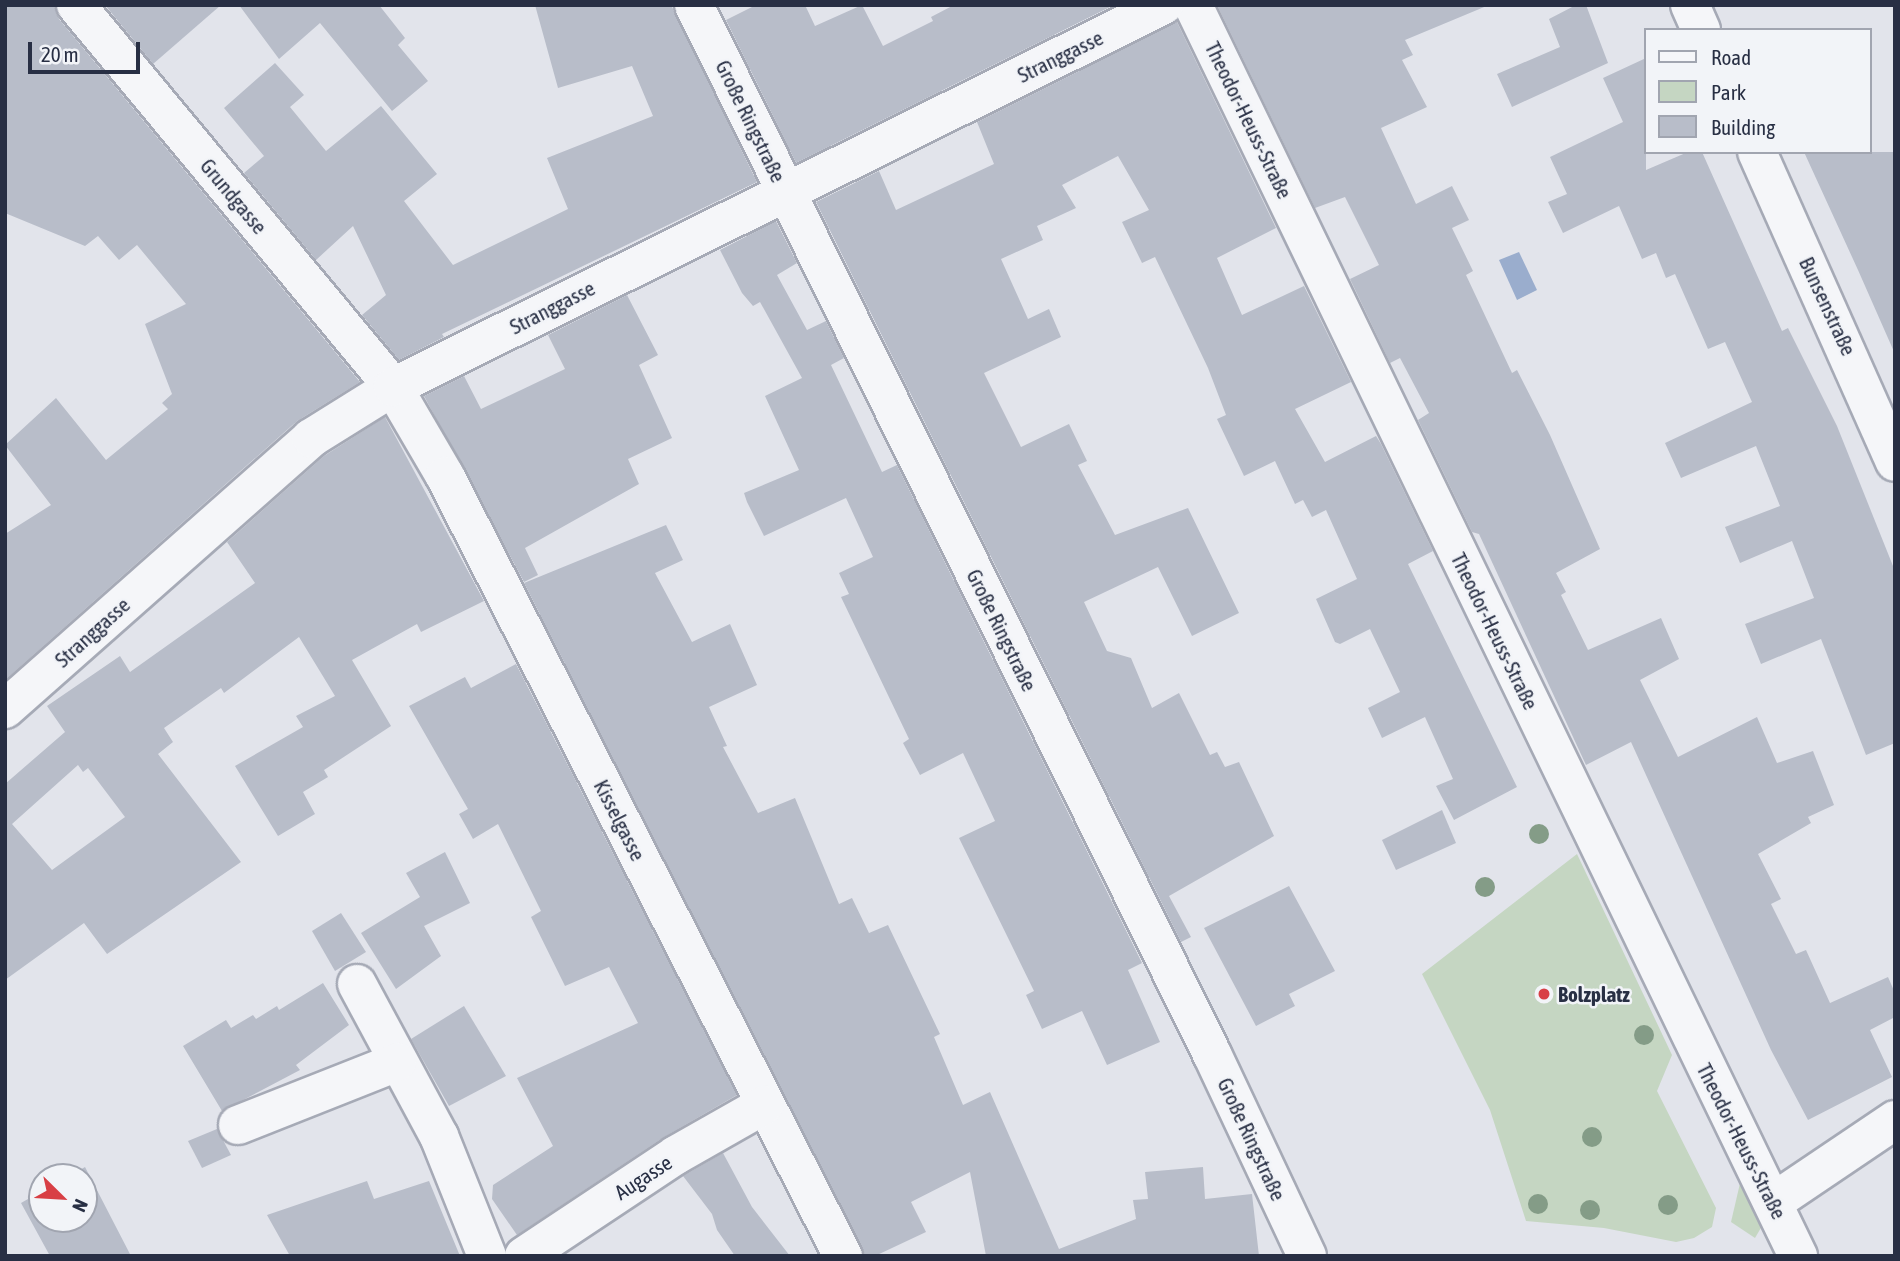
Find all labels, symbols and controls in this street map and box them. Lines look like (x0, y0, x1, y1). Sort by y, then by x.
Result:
street label: Stranggasse (1013, 25, 1107, 87)
scale bar (32, 28, 144, 72)
legend (1644, 28, 1872, 154)
street label: Theodor-Heuss-Straße (1200, 37, 1298, 203)
text: 20 m (41, 42, 79, 66)
text: Road (1711, 45, 1751, 69)
street label: Große Ringstraße (711, 56, 791, 186)
text: Park (1711, 80, 1746, 104)
text: Building (1711, 115, 1775, 139)
street label: Grundgasse (195, 153, 273, 239)
street label: Bunsenstraße (1794, 253, 1862, 359)
street label: Stranggasse (505, 275, 599, 339)
street label: Theodor-Heuss-Straße (1446, 548, 1544, 714)
street label: Große Ringstraße (962, 565, 1042, 695)
street label: Stranggasse (49, 592, 135, 672)
street label: Kisselgasse (589, 775, 651, 865)
place label: Bolzplatz (1558, 981, 1630, 1007)
marker: Bolzplatz (1536, 986, 1552, 1002)
street label: Theodor-Heuss-Straße (1692, 1059, 1792, 1223)
street label: Große Ringstraße (1213, 1074, 1291, 1204)
street label: Augasse (610, 1149, 676, 1205)
north arrow (28, 1163, 98, 1233)
text: N (68, 1196, 93, 1215)

